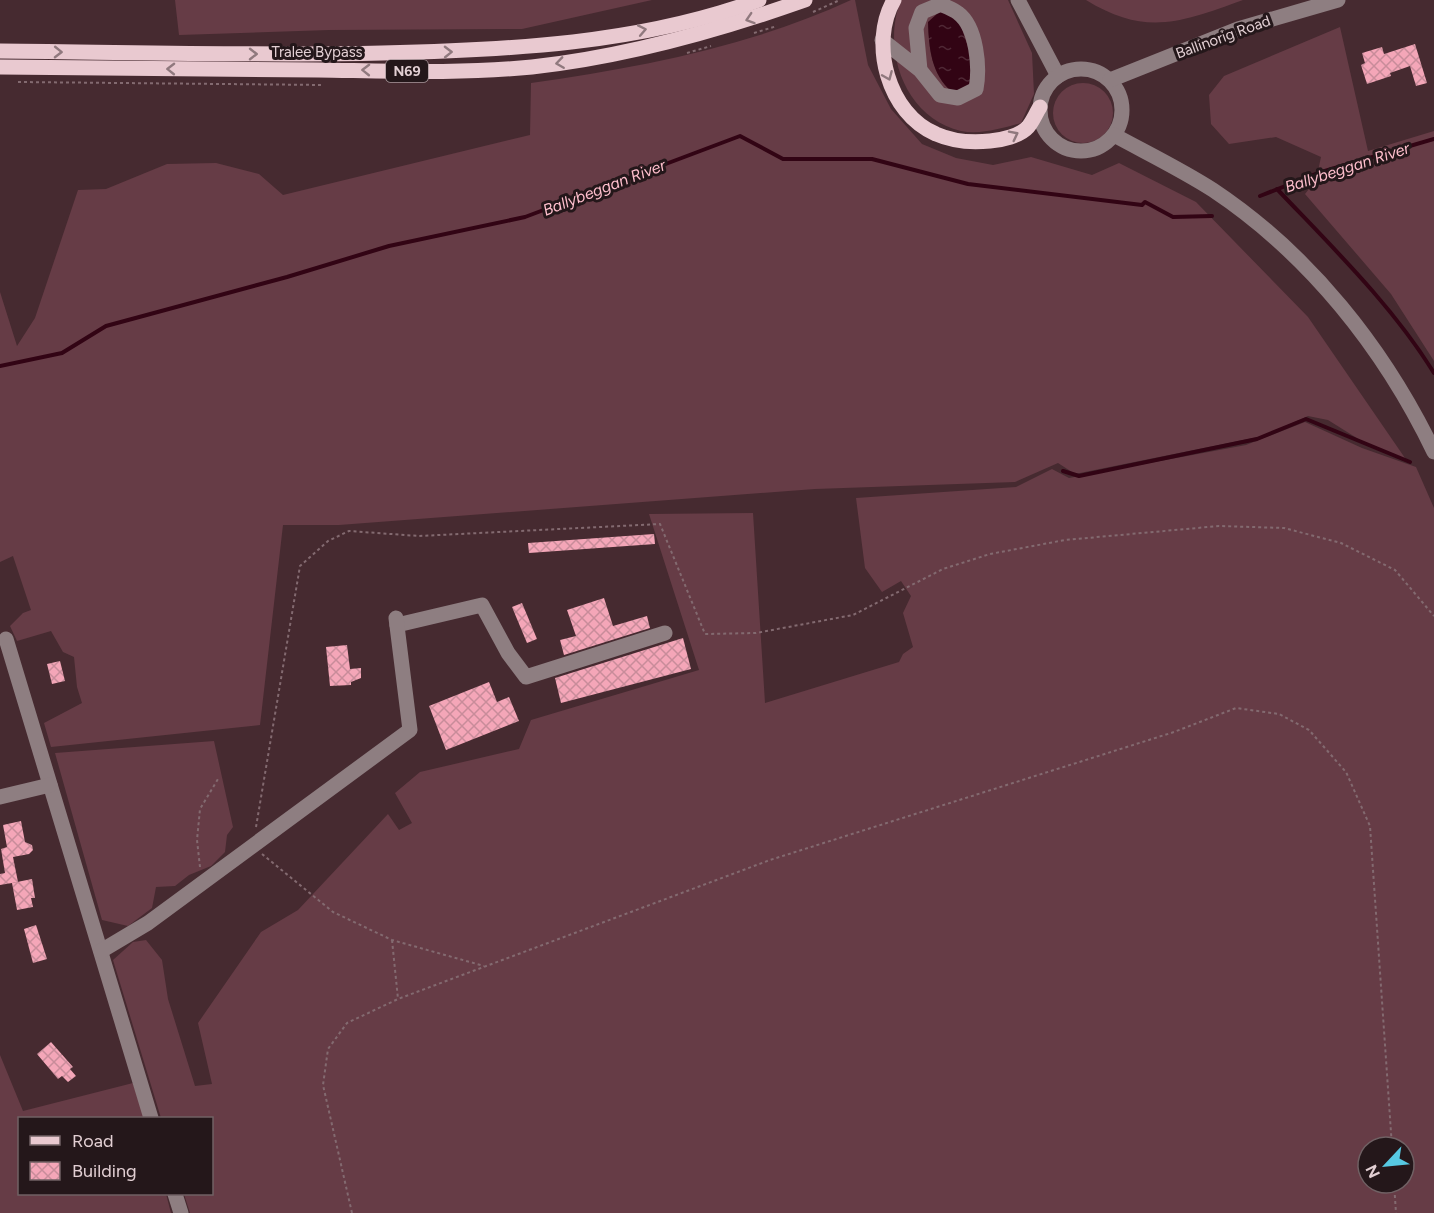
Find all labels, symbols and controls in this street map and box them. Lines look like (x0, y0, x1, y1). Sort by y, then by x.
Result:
one-way arrow (745, 12, 756, 24)
street label: Ballinorig Road (1173, 12, 1273, 62)
one-way arrow (637, 24, 647, 37)
street label: Tralee Bypass (271, 43, 363, 61)
one-way arrow (444, 45, 453, 58)
one-way arrow (54, 46, 63, 58)
one-way arrow (249, 48, 258, 60)
one-way arrow (556, 56, 565, 68)
road number: N69 (386, 60, 428, 82)
one-way arrow (166, 63, 175, 76)
one-way arrow (361, 64, 370, 76)
one-way arrow (881, 70, 893, 81)
one-way arrow (1008, 131, 1018, 142)
water label: Ballybeggan River (1282, 138, 1412, 197)
water label: Ballybeggan River (540, 155, 669, 220)
legend (18, 1117, 213, 1195)
text: Road (72, 1130, 113, 1152)
north arrow (1356, 1135, 1416, 1195)
text: Building (72, 1160, 137, 1182)
text: N (1362, 1162, 1384, 1181)

